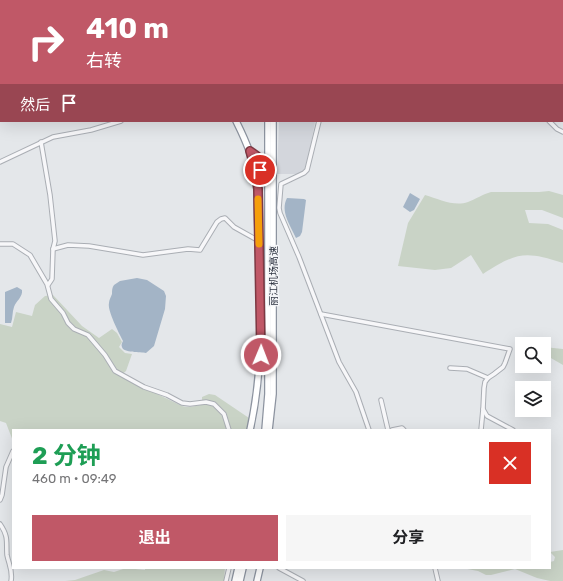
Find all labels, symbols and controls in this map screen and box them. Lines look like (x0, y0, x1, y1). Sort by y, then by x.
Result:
text: 410 m (86, 12, 169, 45)
icon: right (20, 16, 72, 68)
text: 右转 (86, 50, 122, 72)
icon: arrive (58, 92, 80, 114)
text: 然后 (20, 96, 50, 114)
pin (243, 153, 277, 187)
icon: arrive (249, 159, 271, 181)
street label: 丽江机场高速 (268, 246, 280, 306)
position arrow (240, 334, 282, 376)
map controls (515, 337, 551, 417)
button: search (515, 337, 551, 373)
button: layers (515, 381, 551, 417)
text: 2 分钟 (32, 442, 101, 470)
button: close (489, 442, 531, 484)
text: 460 m · 09:49 (32, 471, 117, 486)
button: 退出 (32, 515, 278, 561)
button: 分享 (286, 515, 531, 561)

